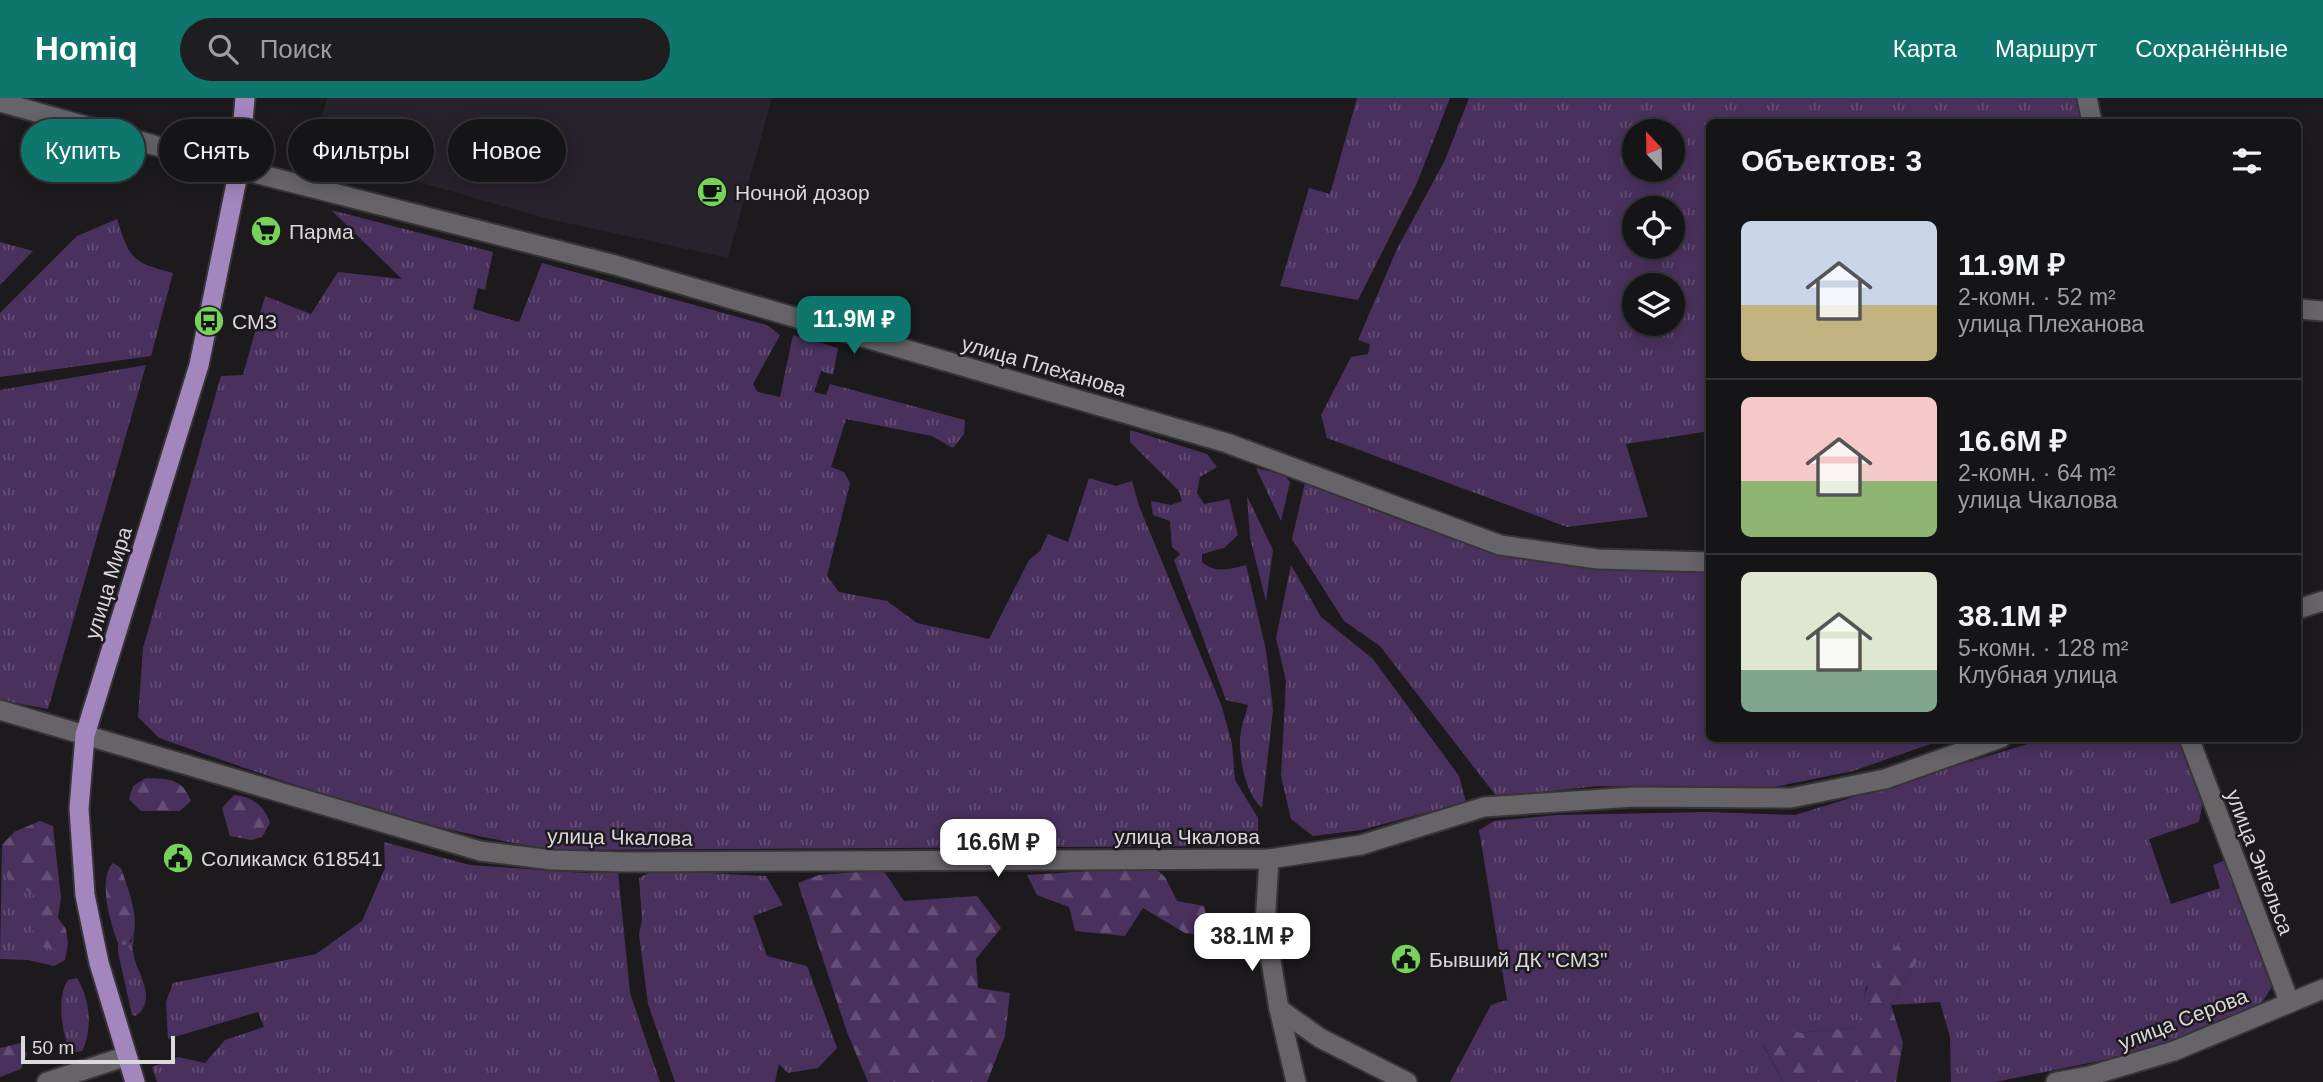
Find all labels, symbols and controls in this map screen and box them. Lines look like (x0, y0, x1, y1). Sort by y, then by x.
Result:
search box (180, 18, 670, 81)
text: Homiq (35, 30, 138, 67)
icon: search (204, 30, 242, 68)
text: Поиск (260, 34, 332, 64)
text: Карта (1893, 35, 1957, 62)
text: Маршрут (1995, 35, 2097, 62)
text: Сохранённые (2135, 35, 2288, 62)
chip: Купить (21, 119, 145, 182)
chip: Снять (159, 119, 274, 182)
chip: Фильтры (288, 119, 434, 182)
chip: Новое (448, 119, 566, 182)
north arrow (1622, 119, 1685, 182)
map controls (1622, 119, 1685, 336)
icon: filters (2228, 142, 2266, 180)
text: Объектов: 3 (1741, 144, 1922, 177)
cafe icon: Ночной дозор (695, 175, 729, 209)
place label: Ночной дозор (735, 181, 870, 204)
button: locate (1622, 196, 1685, 259)
supermarket icon: Парма (249, 214, 283, 248)
place label: Парма (289, 220, 354, 243)
text: 11.9M ₽ (1958, 248, 2066, 281)
icon: home (1797, 249, 1881, 333)
button: layers (1622, 273, 1685, 336)
text: 2-комн. · 52 m² (1958, 284, 2116, 310)
pin: 11.9M ₽ (789, 296, 919, 356)
bus stop icon: СМЗ (192, 304, 226, 338)
text: 11.9M ₽ (813, 306, 895, 332)
place label: СМЗ (232, 310, 277, 333)
text: улица Плеханова (1958, 311, 2144, 337)
street label: улица Плеханова (959, 332, 1129, 401)
text: 16.6M ₽ (1958, 424, 2067, 457)
icon: home (1797, 425, 1881, 509)
text: 2-комн. · 64 m² (1958, 460, 2116, 486)
text: улица Чкалова (1958, 487, 2118, 513)
street label: улица Мира (80, 524, 136, 642)
text: 38.1M ₽ (1958, 599, 2067, 632)
icon: home (1797, 600, 1881, 684)
text: 5-комн. · 128 m² (1958, 635, 2129, 661)
text: Клубная улица (1958, 662, 2117, 688)
street label: улица Энгельса (2222, 786, 2298, 938)
pin: 16.6M ₽ (933, 820, 1063, 879)
street label: улица Чкалова (547, 824, 693, 850)
street label: улица Чкалова (1114, 825, 1260, 848)
text: 16.6M ₽ (956, 829, 1040, 855)
public building icon: Соликамск 618541 (161, 841, 195, 875)
place label: Соликамск 618541 (201, 847, 383, 870)
pin: 38.1M ₽ (1187, 914, 1317, 973)
text: 38.1M ₽ (1210, 923, 1294, 949)
public building icon: Бывший ДК "СМЗ" (1389, 942, 1423, 976)
place label: Бывший ДК "СМЗ" (1429, 948, 1607, 971)
street label: улица Серова (2115, 984, 2251, 1054)
scale bar (21, 1033, 175, 1065)
text: 50 m (32, 1037, 74, 1058)

